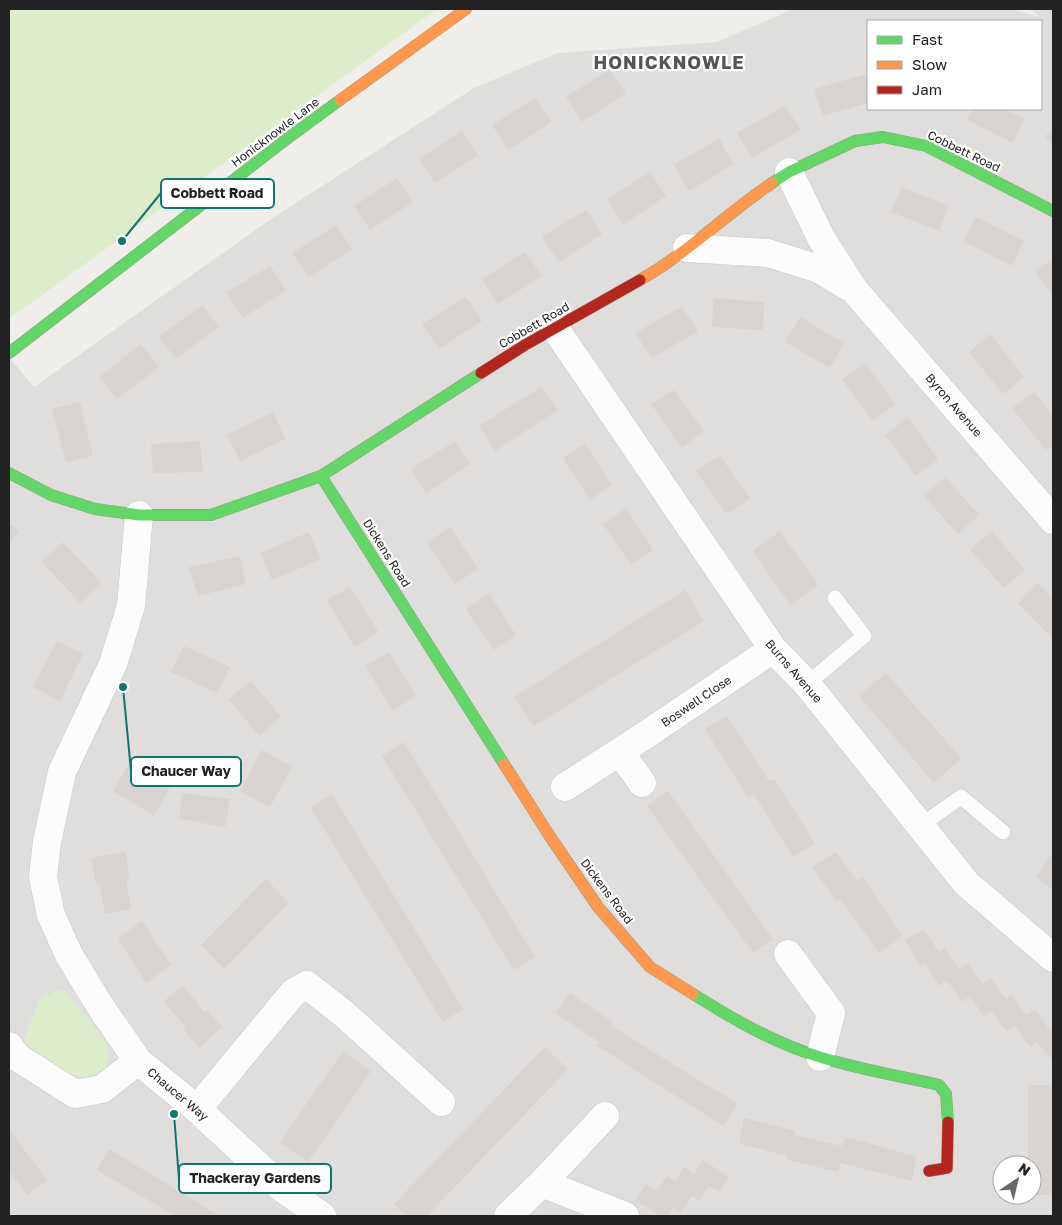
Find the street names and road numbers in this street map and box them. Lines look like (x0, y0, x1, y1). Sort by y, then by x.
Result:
street label: Honicknowle Lane (228, 94, 322, 170)
street label: Cobbett Road (925, 127, 1003, 175)
street label: Cobbett Road (496, 299, 572, 351)
street label: Byron Avenue (922, 370, 986, 440)
street label: Dickens Road (360, 516, 414, 590)
street label: Burns Avenue (762, 636, 826, 706)
street label: Boswell Close (658, 672, 734, 730)
street label: Dickens Road (578, 855, 636, 927)
street label: Chaucer Way (144, 1064, 212, 1124)

